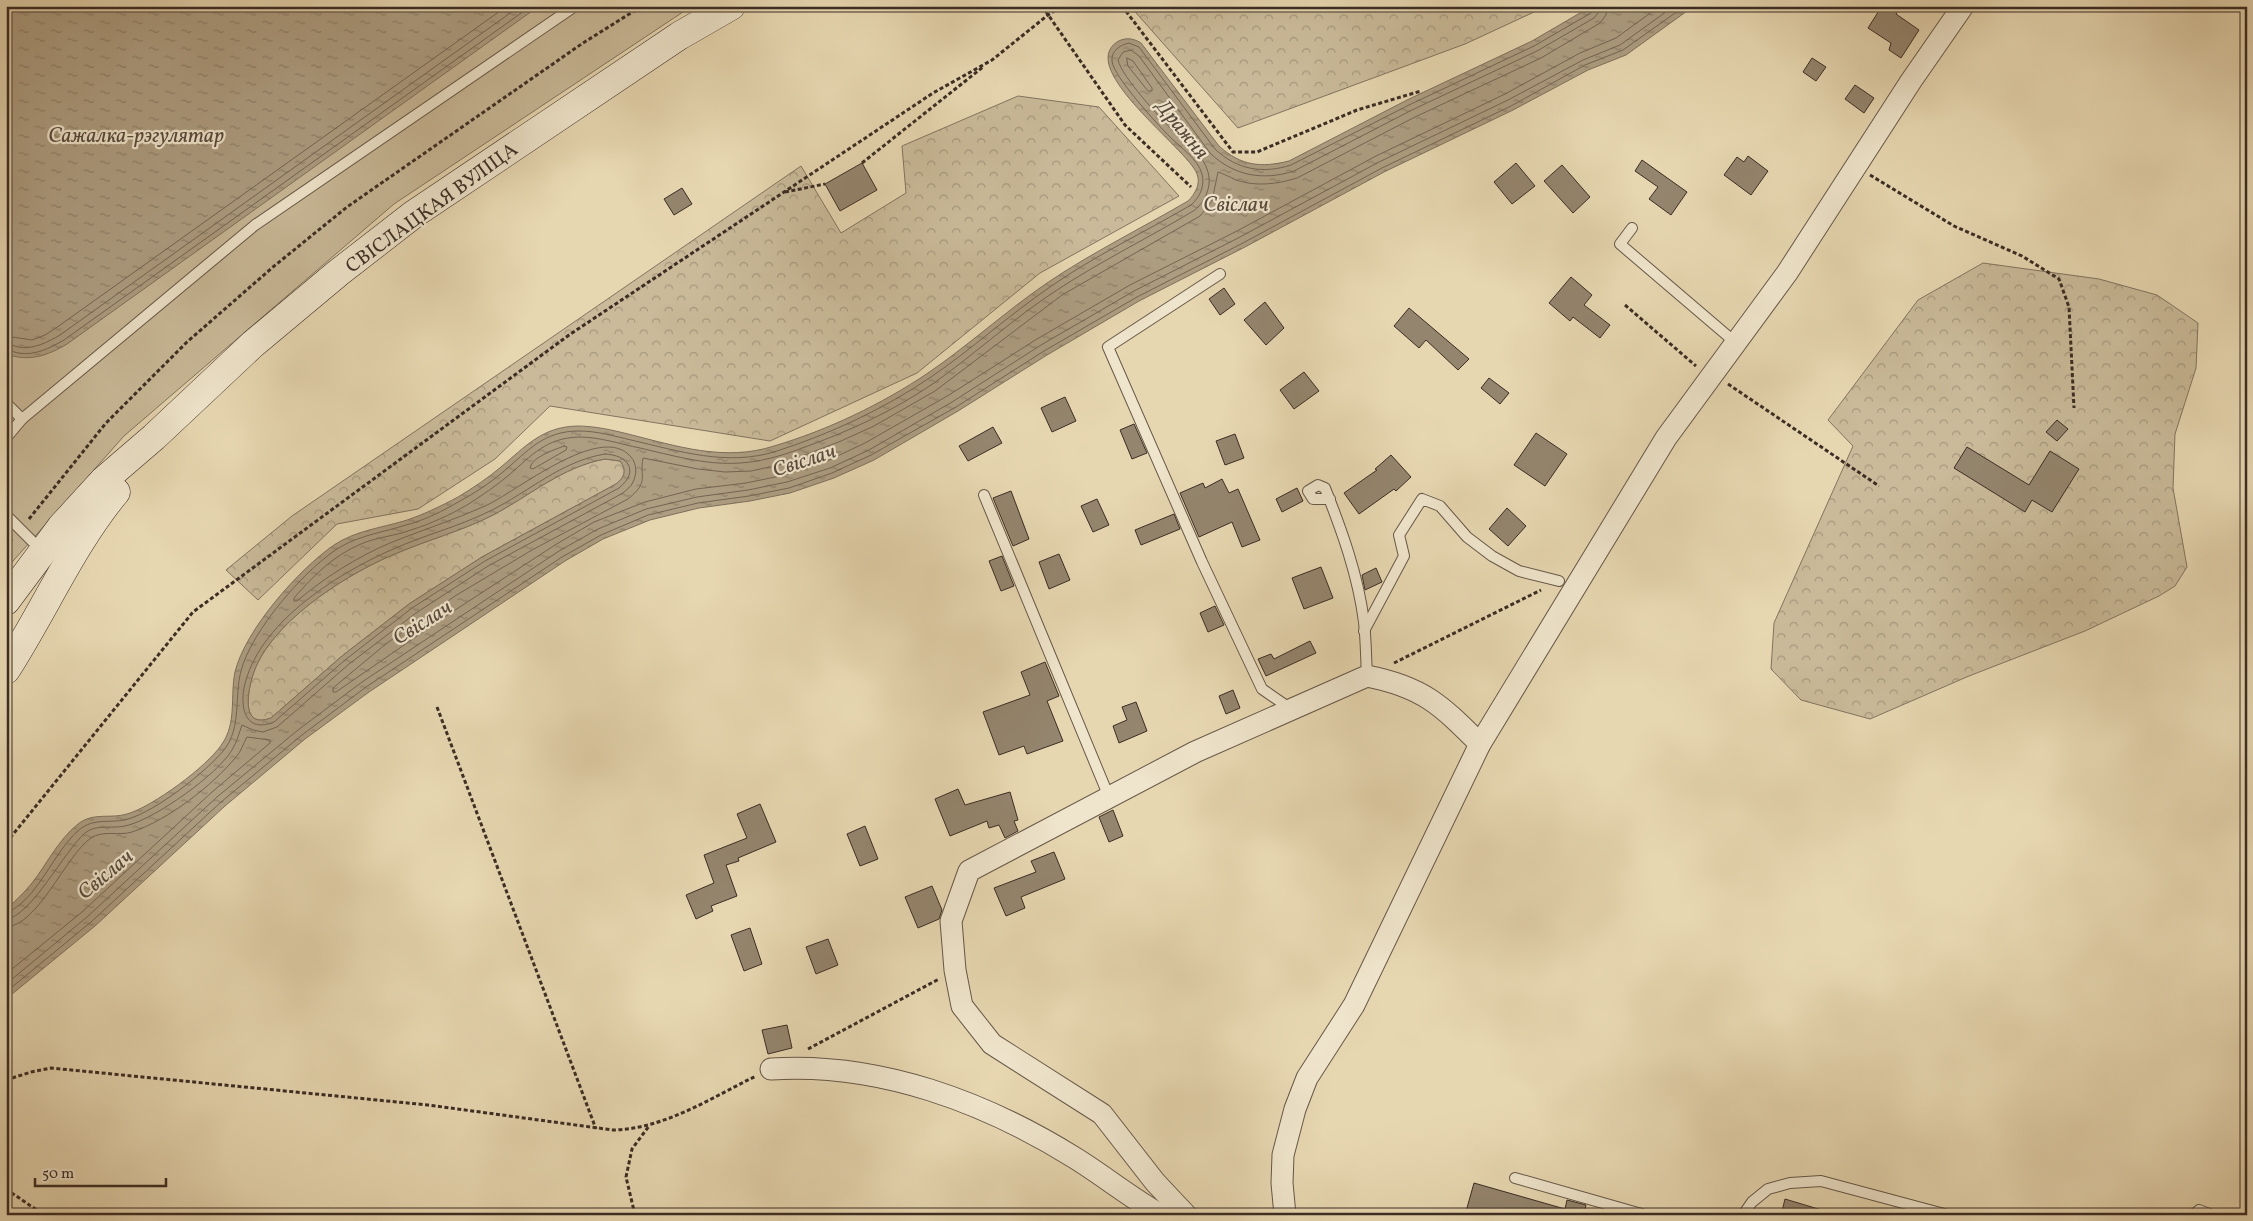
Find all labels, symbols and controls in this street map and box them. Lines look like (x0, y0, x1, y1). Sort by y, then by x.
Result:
water label: Дражня (1147, 92, 1215, 166)
water label: Сажалка-рэгулятар (48, 122, 224, 151)
street label: СВІСЛАЦКАЯ ВУЛІЦА (340, 137, 524, 281)
water label: Свіслач (1203, 191, 1269, 220)
water label: Свіслач (769, 438, 840, 485)
water label: Свіслач (387, 594, 458, 653)
water label: Свіслач (72, 843, 140, 907)
scale bar (35, 1156, 166, 1188)
text: 50 m (42, 1164, 74, 1185)

